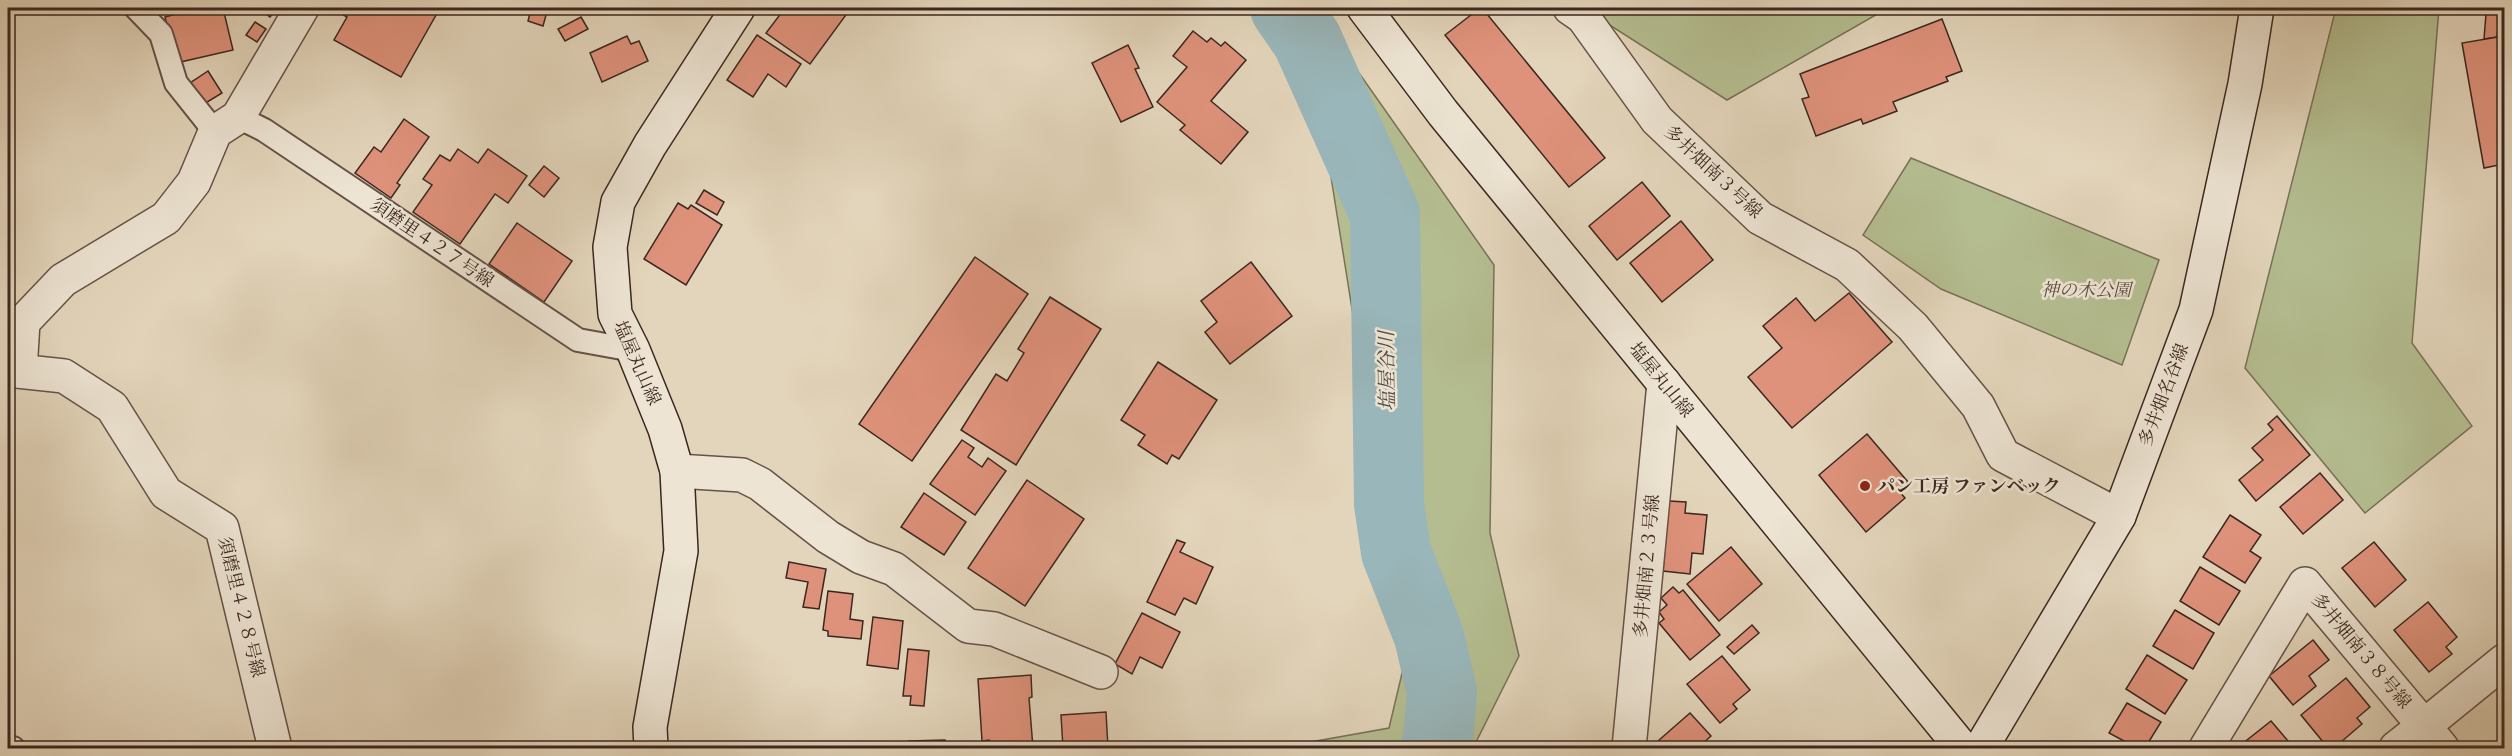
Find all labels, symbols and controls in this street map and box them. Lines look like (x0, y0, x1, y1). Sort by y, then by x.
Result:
street label: 多井畑南３号線 (1660, 121, 1766, 223)
street label: 須磨里４２７号線 (366, 194, 498, 292)
park label: 神の木公園 (2041, 280, 2134, 301)
street label: 塩屋丸山線 (609, 318, 665, 408)
water label: 塩屋谷川 (1375, 329, 1399, 411)
street label: 塩屋丸山線 (1625, 338, 1697, 422)
street label: 多井畑名谷線 (2135, 341, 2193, 449)
place label: パン工房 ファンベック (1877, 476, 2061, 497)
marker: パン工房 ファンベック (1858, 479, 1872, 493)
street label: 多井畑南２３号線 (1630, 493, 1664, 639)
street label: 須磨里４２８号線 (213, 535, 269, 679)
street label: 多井畑南３８号線 (2307, 589, 2415, 713)

